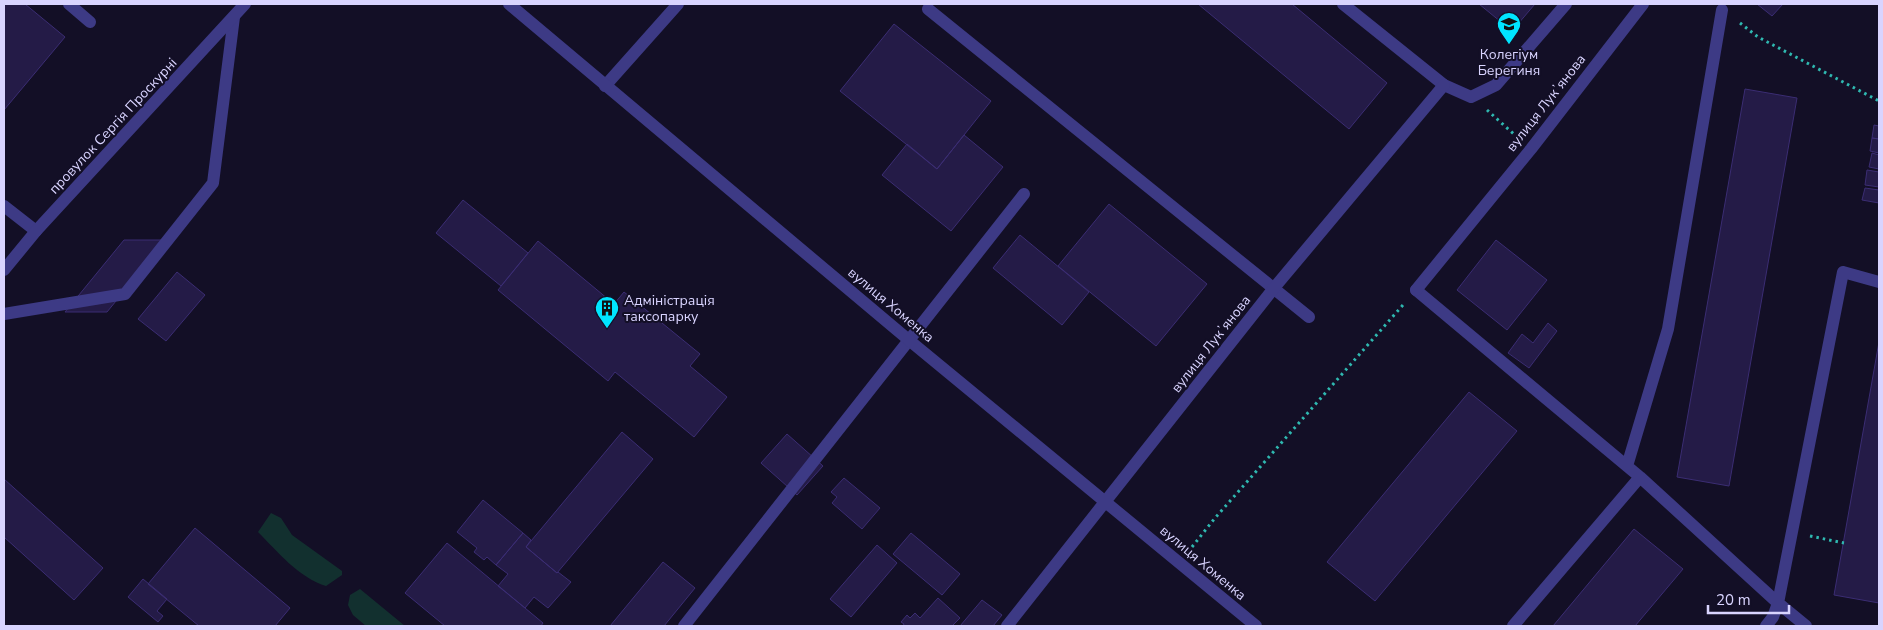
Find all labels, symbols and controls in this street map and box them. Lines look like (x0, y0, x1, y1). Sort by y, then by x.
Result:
school or university icon: Колегіум Берегиня (1496, 11, 1522, 45)
place label: Колегіум Берегиня (1478, 45, 1540, 80)
street label: вулиця Лукʼянова (1502, 50, 1590, 156)
street label: провулок Сергія Проскурні (45, 54, 181, 198)
street label: вулиця Хоменка (844, 263, 938, 347)
place label: Адміністрація таксопарку (624, 291, 715, 326)
street label: вулиця Лукʼянова (1167, 291, 1255, 397)
building icon: Адміністрація таксопарку (594, 295, 620, 329)
street label: вулиця Хоменка (1156, 521, 1250, 605)
scale bar (1708, 582, 1789, 614)
text: 20 m (1716, 590, 1751, 610)

